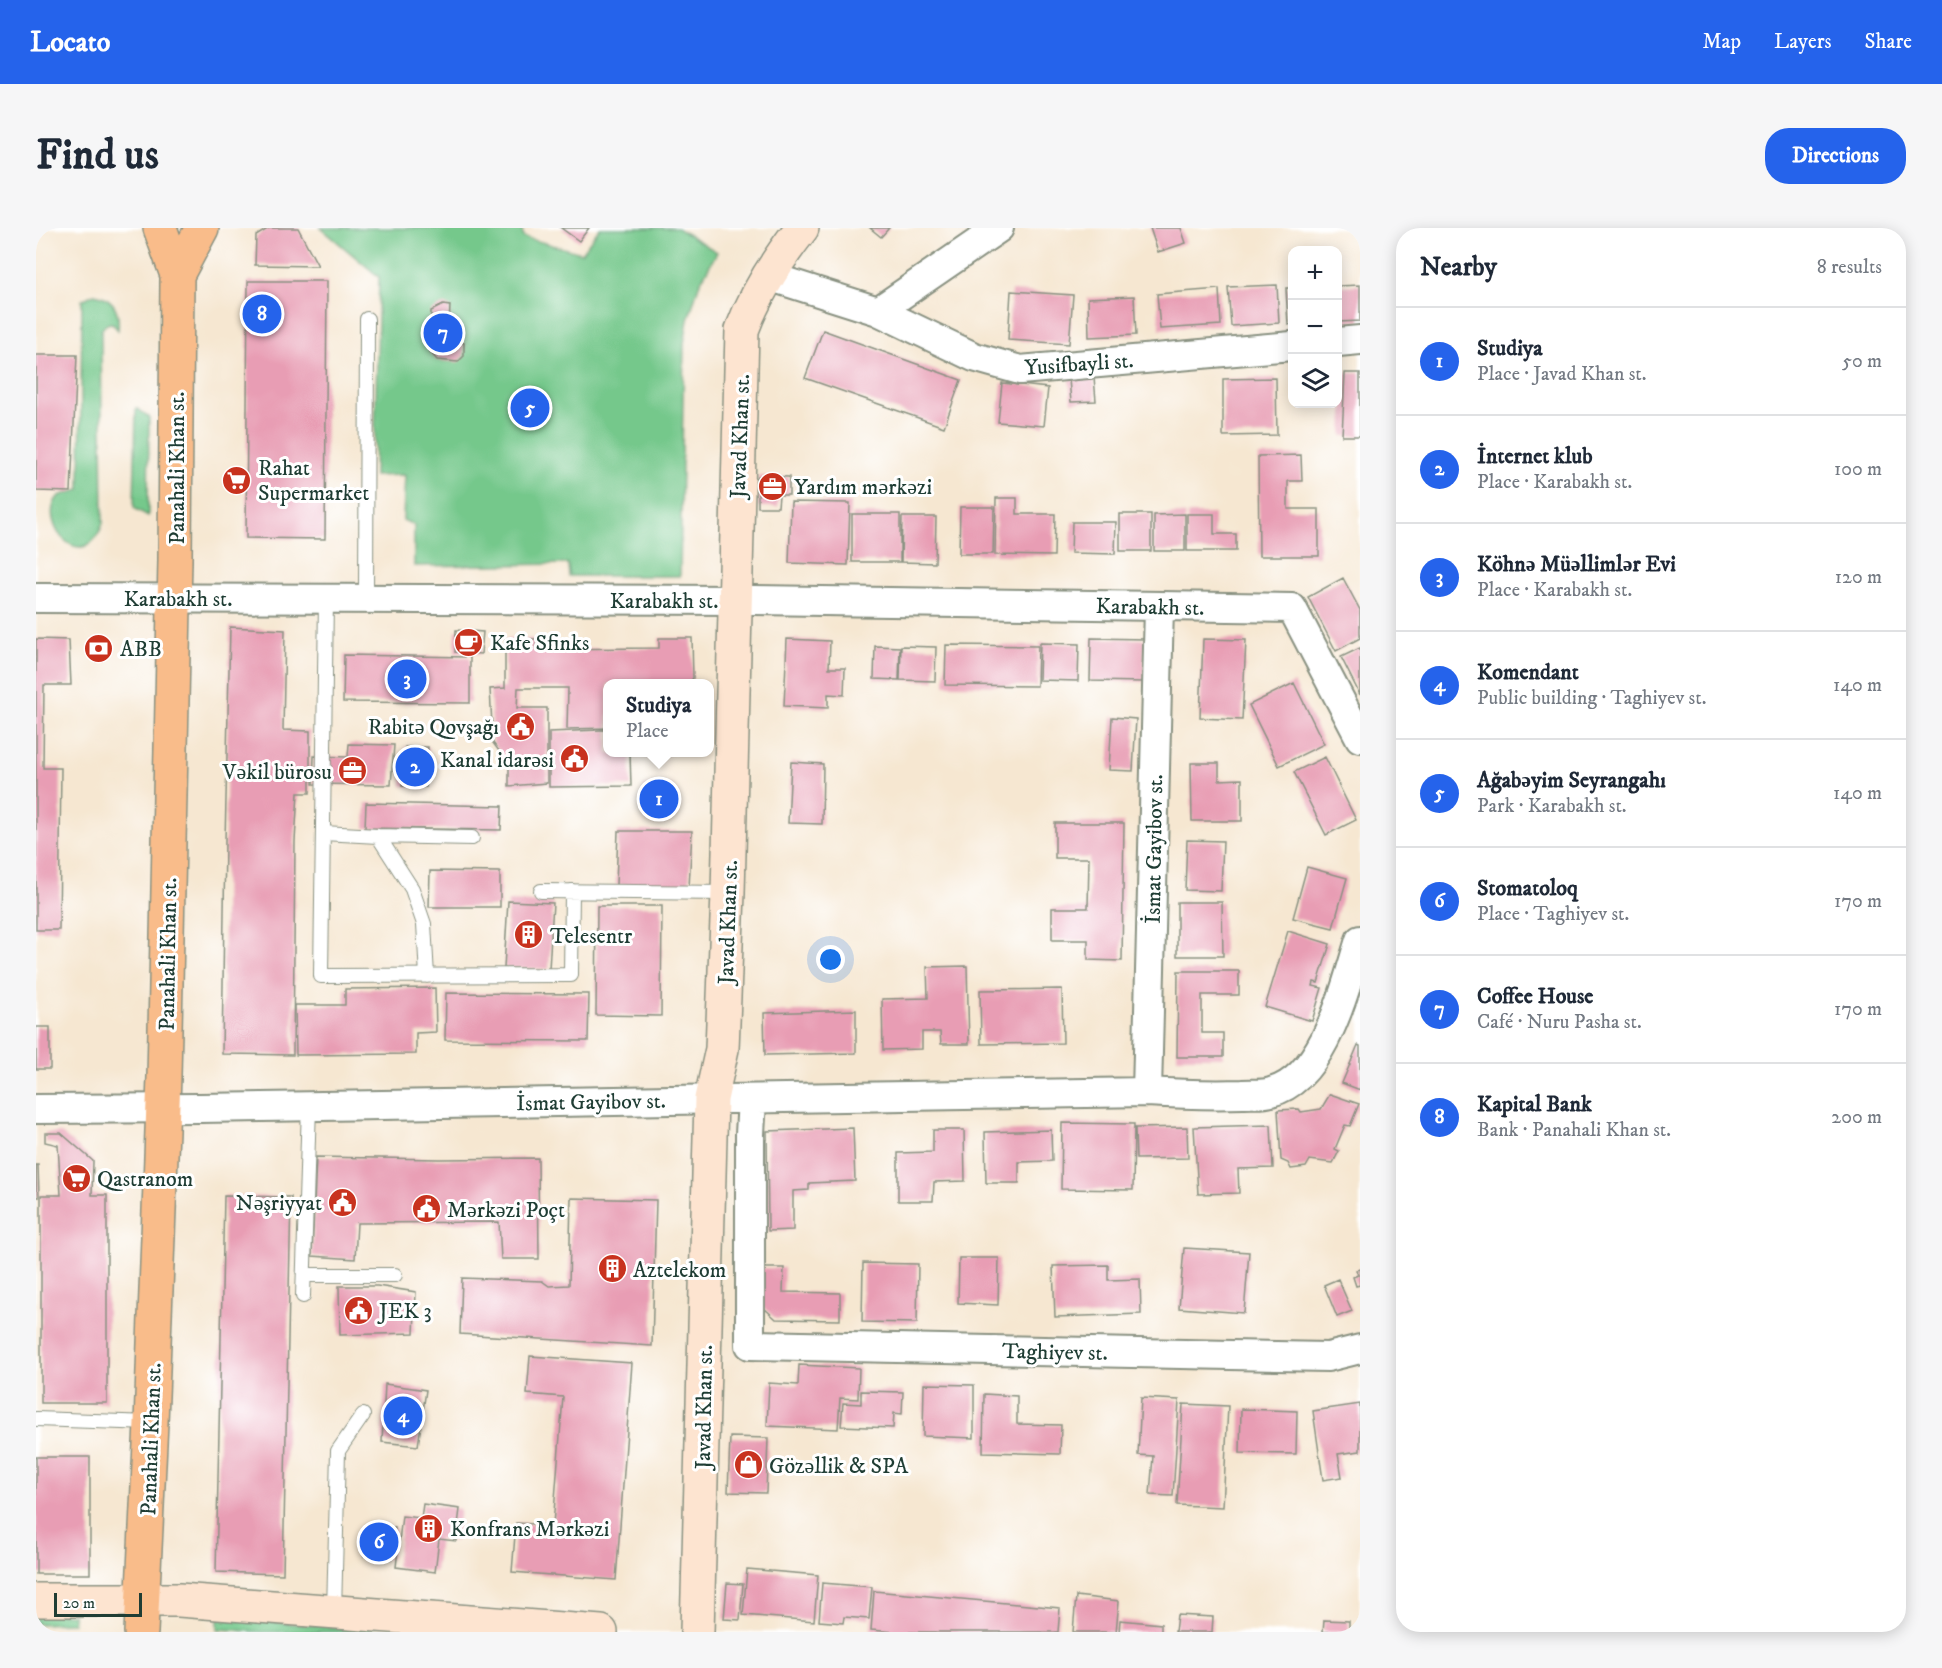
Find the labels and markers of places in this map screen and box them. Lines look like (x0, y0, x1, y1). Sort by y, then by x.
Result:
pin: 8 (242, 292, 282, 337)
pin: 7 (424, 310, 462, 356)
pin: 5 (510, 386, 550, 430)
place label: Rahat Supermarket (258, 455, 369, 507)
supermarket icon: Rahat Supermarket (221, 464, 253, 496)
office icon: Yardım mərkəzi (757, 470, 789, 502)
place label: Yardım mərkəzi (794, 474, 932, 501)
cafe icon: Kafe Sfinks (453, 626, 485, 658)
place label: Kafe Sfinks (490, 630, 589, 657)
bank icon: ABB (83, 632, 115, 664)
place label: ABB (120, 636, 162, 663)
pin: 3 (388, 656, 427, 702)
public building icon: Rabitə Qovşağı (504, 710, 536, 742)
place label: Rabitə Qovşağı (368, 714, 499, 741)
public building icon: Kanal idarəsi (559, 743, 591, 775)
pin: 2 (396, 744, 434, 790)
place label: Kanal idarəsi (440, 747, 554, 774)
office icon: Vəkil bürosu (337, 755, 369, 787)
place label: Vəkil bürosu (222, 759, 332, 786)
pin: 1 (640, 776, 678, 822)
building icon: Telesentr (513, 919, 545, 951)
place label: Telesentr (550, 923, 633, 950)
supermarket icon: Qastranom (60, 1162, 92, 1194)
place label: Qastranom (97, 1166, 193, 1193)
public building icon: Nəşriyyat (327, 1186, 359, 1218)
place label: Nəşriyyat (236, 1190, 322, 1217)
public building icon: Mərkəzi Poçt (410, 1193, 442, 1225)
place label: Mərkəzi Poçt (447, 1197, 565, 1224)
building icon: Aztelekom (596, 1253, 628, 1285)
place label: Aztelekom (633, 1257, 726, 1284)
public building icon: JEK 3 (342, 1294, 374, 1326)
place label: JEK 3 (377, 1298, 432, 1325)
pin: 4 (384, 1394, 422, 1438)
shop icon: Gözəllik & SPA (732, 1449, 764, 1481)
place label: Gözəllik & SPA (769, 1453, 909, 1480)
building icon: Konfrans Mərkəzi (413, 1512, 445, 1544)
place label: Konfrans Mərkəzi (450, 1516, 609, 1543)
pin: 6 (360, 1520, 398, 1564)

